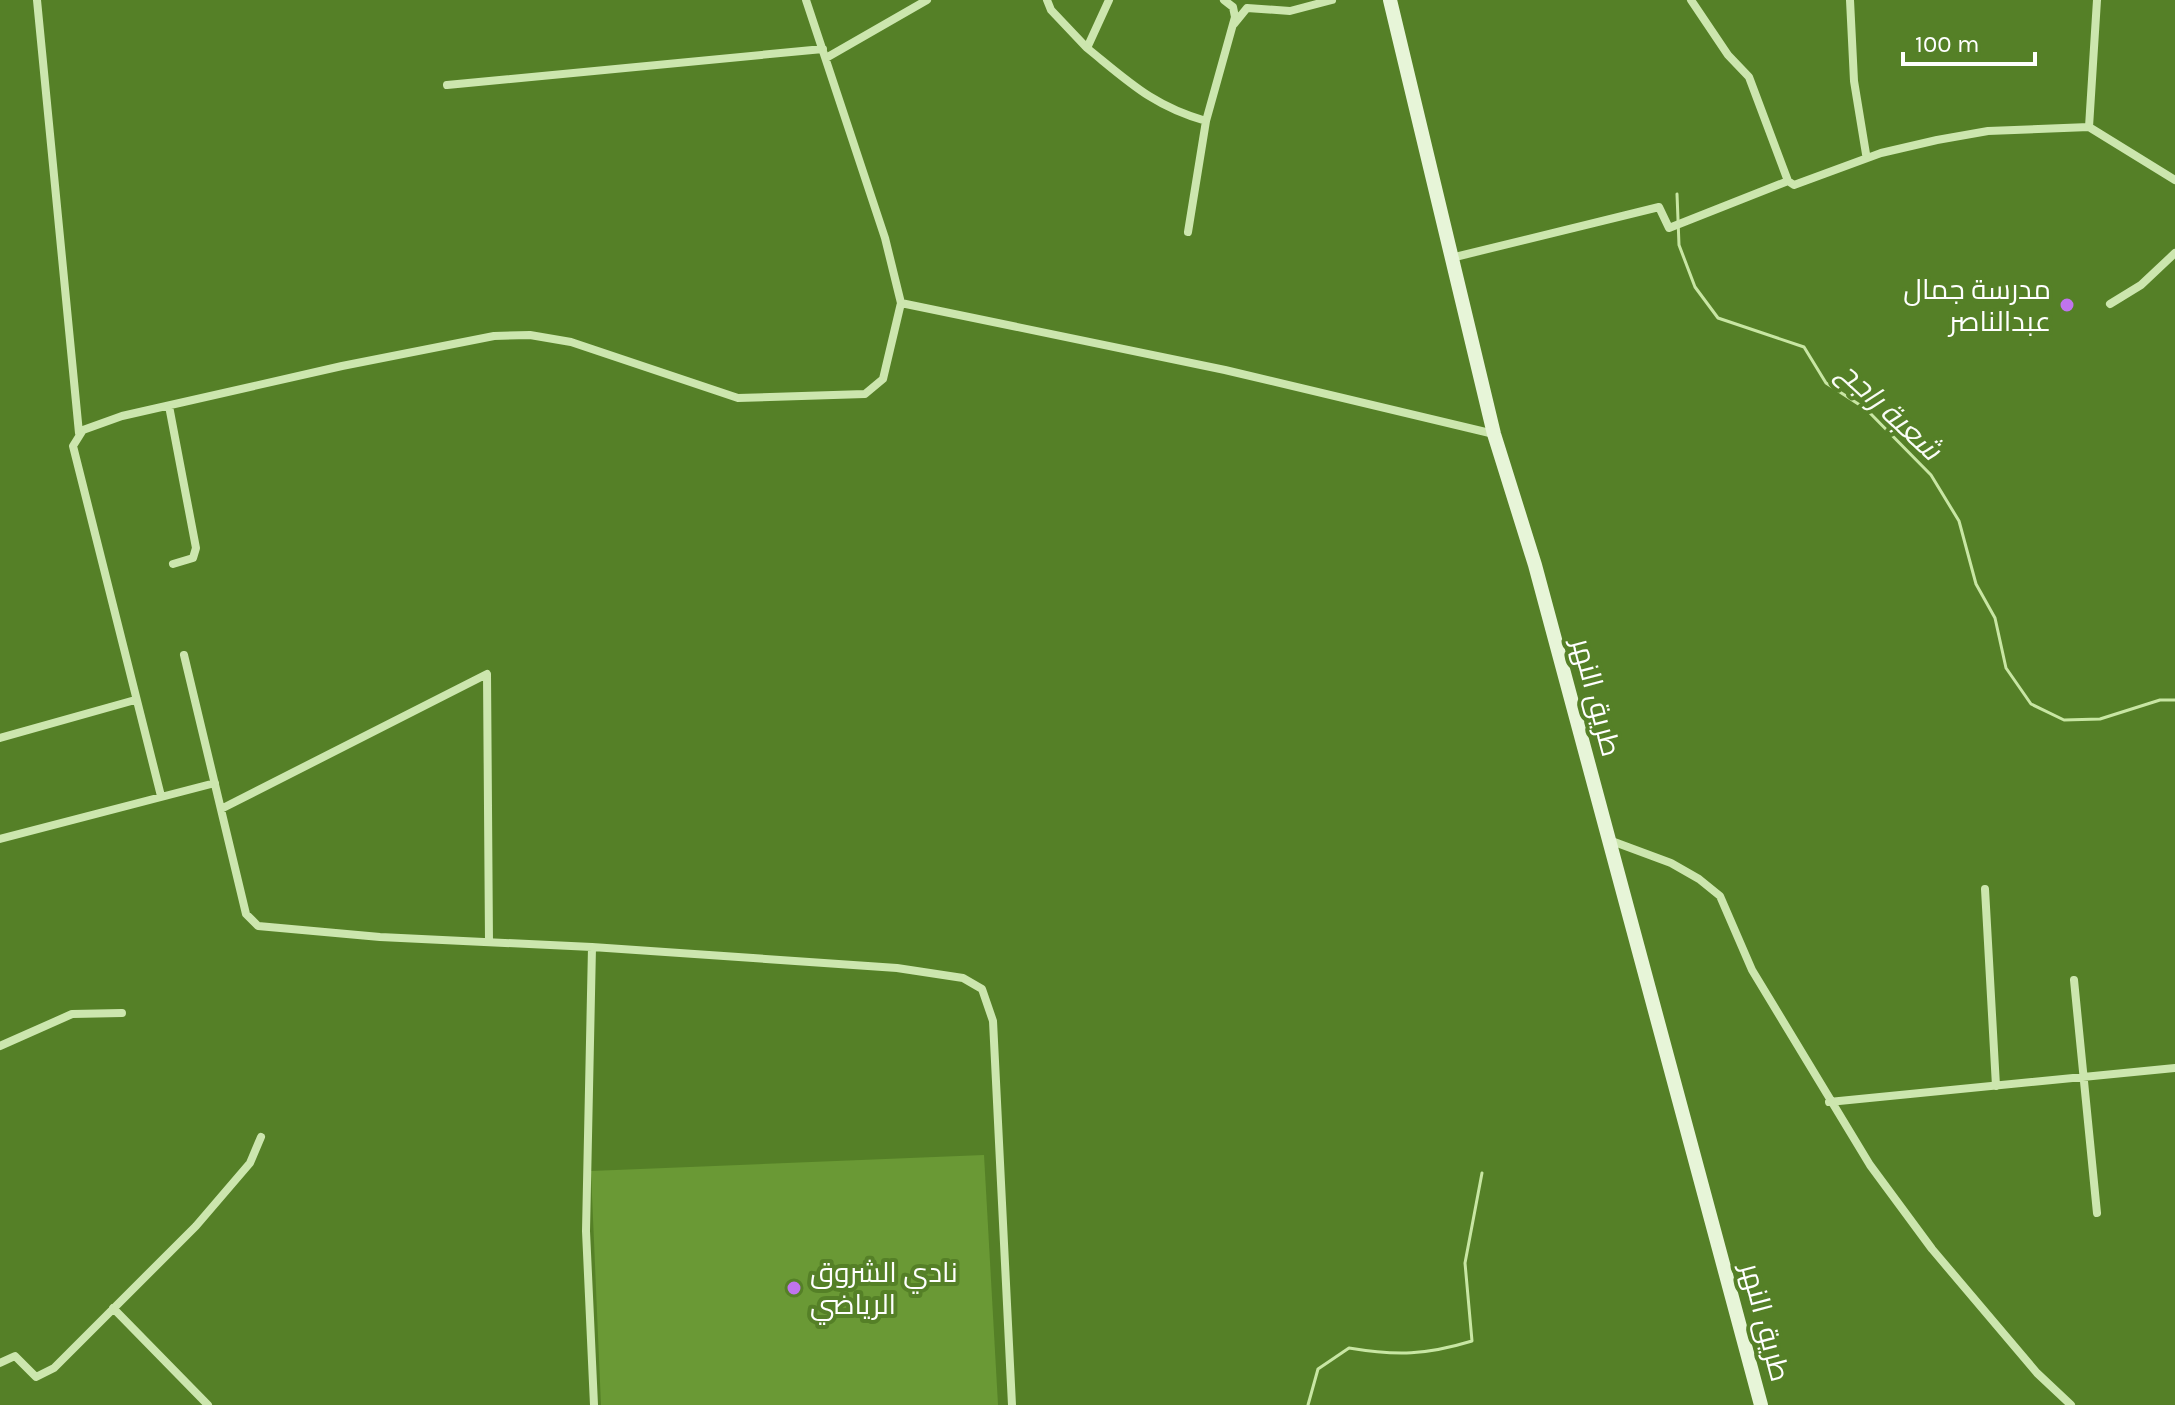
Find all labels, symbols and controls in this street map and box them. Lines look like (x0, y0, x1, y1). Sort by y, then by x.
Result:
scale bar (1903, 16, 2035, 66)
text: 100 m (1915, 30, 1980, 58)
place label: مدرسة جمال عبدالناصر (1903, 273, 2051, 338)
marker: مدرسة جمال عبدالناصر (2058, 296, 2076, 314)
water label: شعبة راجح (1829, 354, 1950, 470)
street label: طريق النهر (1564, 632, 1628, 760)
place label: نادي الشروق الرياضي (810, 1256, 958, 1325)
street label: طريق النهر (1733, 1257, 1797, 1385)
marker: نادي الشروق الرياضي (785, 1279, 803, 1297)

